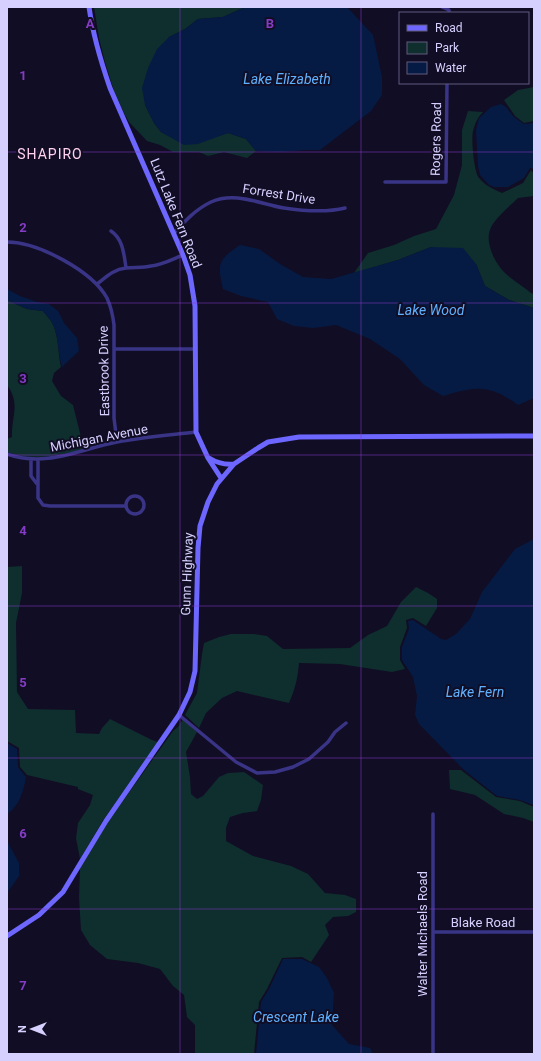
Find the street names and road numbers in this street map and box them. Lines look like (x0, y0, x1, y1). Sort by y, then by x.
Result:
street label: Rogers Road (428, 102, 444, 176)
street label: Lutz Lake Fern Road (147, 156, 205, 270)
street label: Forrest Drive (242, 181, 317, 207)
street label: Eastbrook Drive (96, 325, 112, 417)
street label: Michigan Avenue (49, 421, 149, 455)
street label: Gunn Highway (178, 532, 196, 616)
street label: Walter Michaels Road (415, 871, 430, 997)
street label: Blake Road (451, 915, 515, 930)

